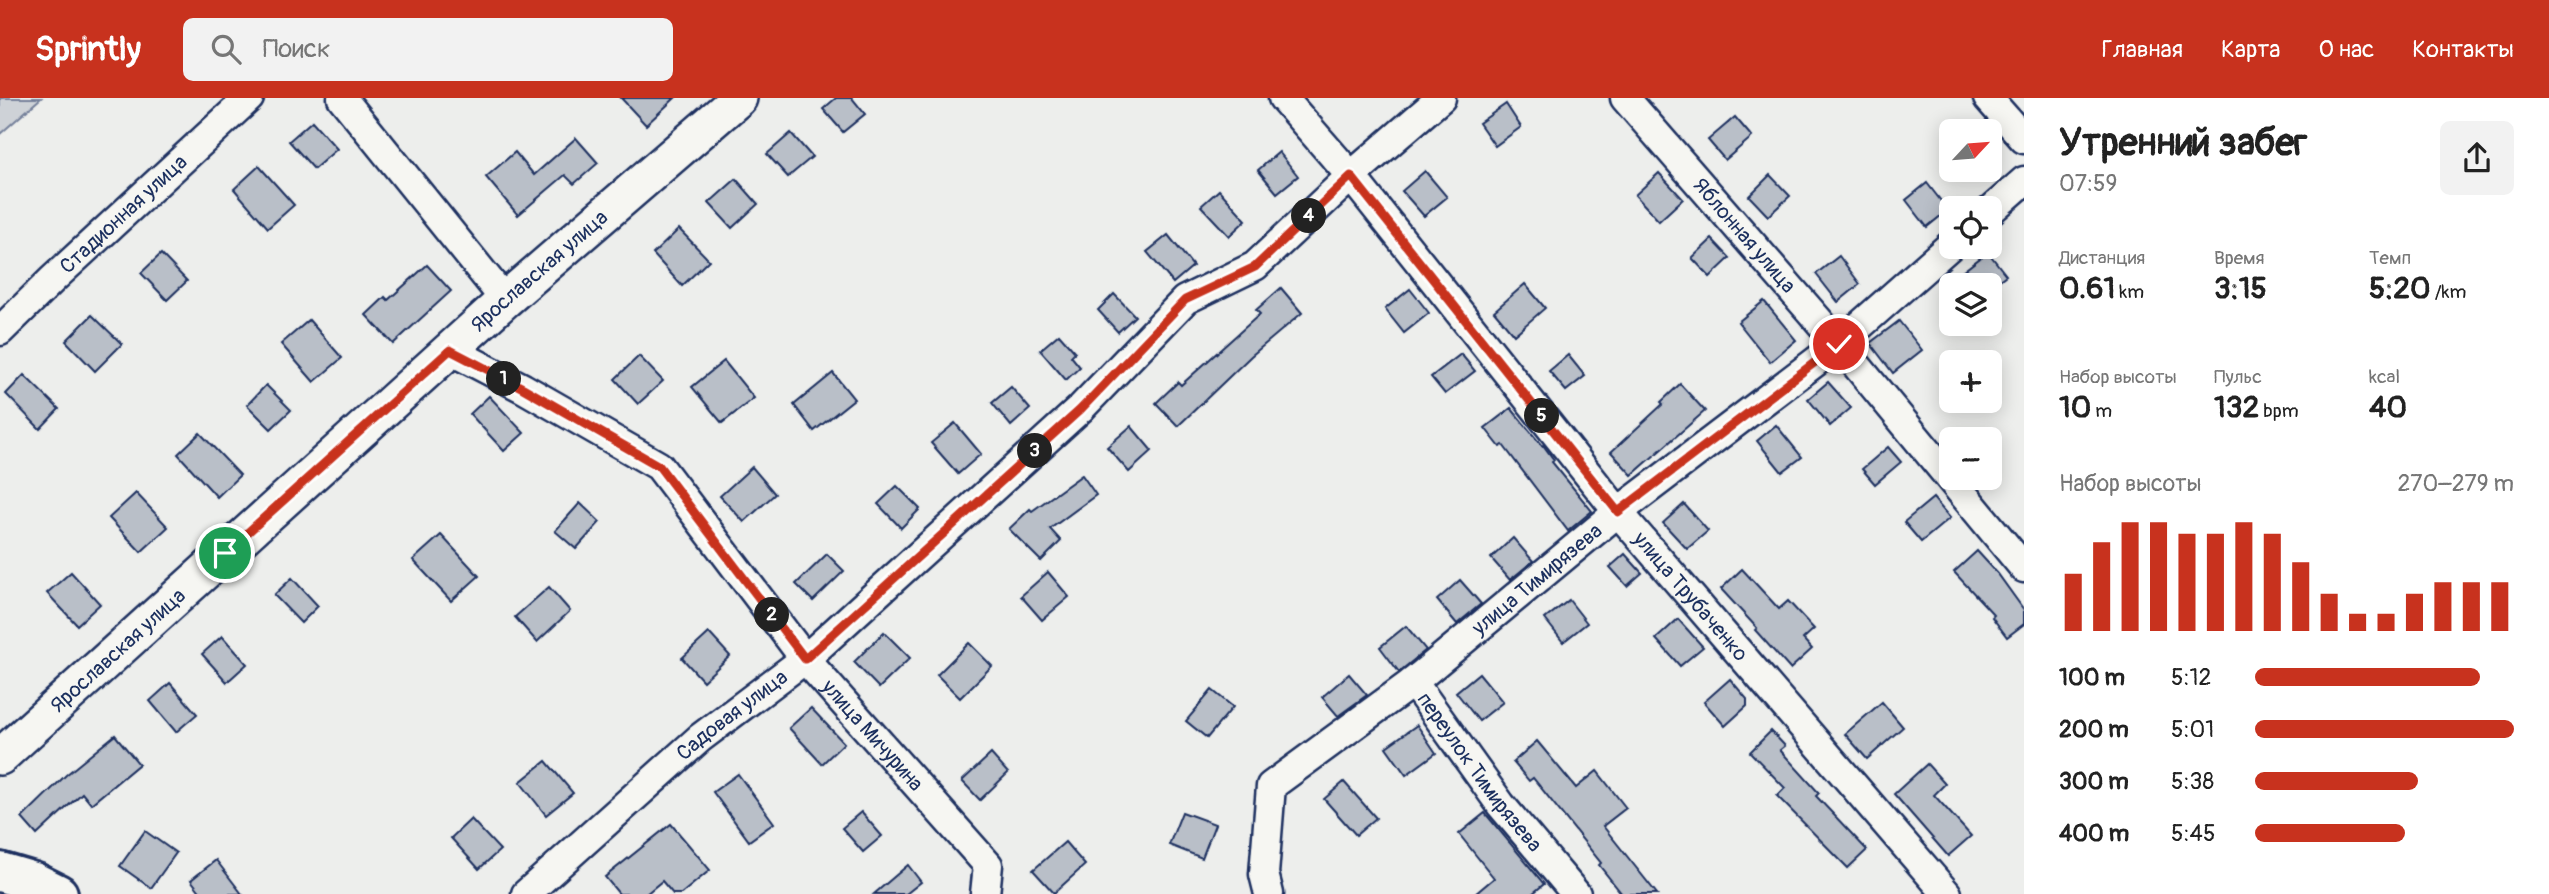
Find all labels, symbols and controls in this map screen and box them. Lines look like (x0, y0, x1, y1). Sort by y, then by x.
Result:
search box (183, 18, 673, 81)
text: Sprintly (35, 29, 141, 70)
icon: search (207, 30, 245, 68)
text: Поиск (263, 33, 331, 65)
text: Главная (2102, 35, 2183, 64)
text: Карта (2221, 35, 2281, 64)
text: О нас (2319, 35, 2374, 64)
text: Контакты (2412, 35, 2514, 64)
north arrow (1939, 119, 2002, 182)
map controls (1939, 119, 2002, 490)
text: Утренний забег (2059, 119, 2307, 167)
button: share (2440, 121, 2514, 195)
street label: Стадионная улица (54, 148, 193, 280)
text: 07:59 (2059, 169, 2117, 198)
street label: Яблонная улица (1687, 172, 1802, 299)
button: locate (1939, 196, 2002, 259)
pin: 4 (1292, 198, 1326, 234)
text: 4 (1303, 203, 1314, 227)
street label: Ярославская улица (465, 204, 613, 338)
text: Дистанция (2059, 246, 2145, 270)
text: Время (2214, 246, 2265, 270)
text: Темп (2369, 246, 2411, 270)
text: 0.61 (2059, 270, 2115, 307)
text: 3:15 (2214, 270, 2267, 307)
text: 5:20 (2369, 270, 2431, 307)
button: layers (1939, 273, 2002, 336)
text: km (2115, 280, 2144, 304)
text: /km (2431, 280, 2466, 304)
pin (1809, 314, 1869, 374)
icon: check (1820, 325, 1858, 363)
button: + (1939, 350, 2002, 413)
pin: 1 (486, 362, 522, 396)
text: Набор высоты (2059, 365, 2177, 389)
text: Пульс (2214, 365, 2262, 389)
text: kcal (2369, 365, 2400, 389)
text: 1 (500, 366, 507, 390)
text: 10 (2059, 389, 2091, 426)
text: 132 (2214, 389, 2259, 426)
text: 40 (2369, 389, 2407, 426)
pin: 5 (1524, 398, 1560, 434)
text: m (2091, 399, 2112, 423)
text: bpm (2259, 399, 2299, 423)
text: 5 (1536, 403, 1547, 427)
button: − (1939, 427, 2002, 490)
pin: 3 (1018, 434, 1052, 468)
text: 3 (1029, 438, 1040, 462)
text: Набор высоты (2059, 469, 2201, 498)
text: 270–279 m (2397, 469, 2514, 498)
street label: улица Тимирязева (1465, 517, 1608, 642)
pin (195, 523, 255, 583)
street label: улица Трубаченко (1627, 525, 1754, 667)
icon: arrive (206, 534, 244, 572)
street label: Ярославская улица (45, 582, 191, 718)
pin: 2 (754, 598, 790, 632)
text: 2 (766, 602, 777, 626)
street label: Садовая улица (671, 663, 793, 766)
text: 100 m (2059, 663, 2125, 692)
text: 5:12 (2171, 663, 2211, 692)
street label: улица Мичурина (815, 673, 929, 797)
street label: переулок Тимирязева (1411, 687, 1548, 857)
text: 200 m (2059, 715, 2129, 744)
text: 5:01 (2171, 715, 2214, 744)
text: 300 m (2059, 767, 2129, 796)
text: 5:38 (2171, 767, 2214, 796)
text: 400 m (2059, 819, 2129, 848)
text: 5:45 (2171, 819, 2215, 848)

